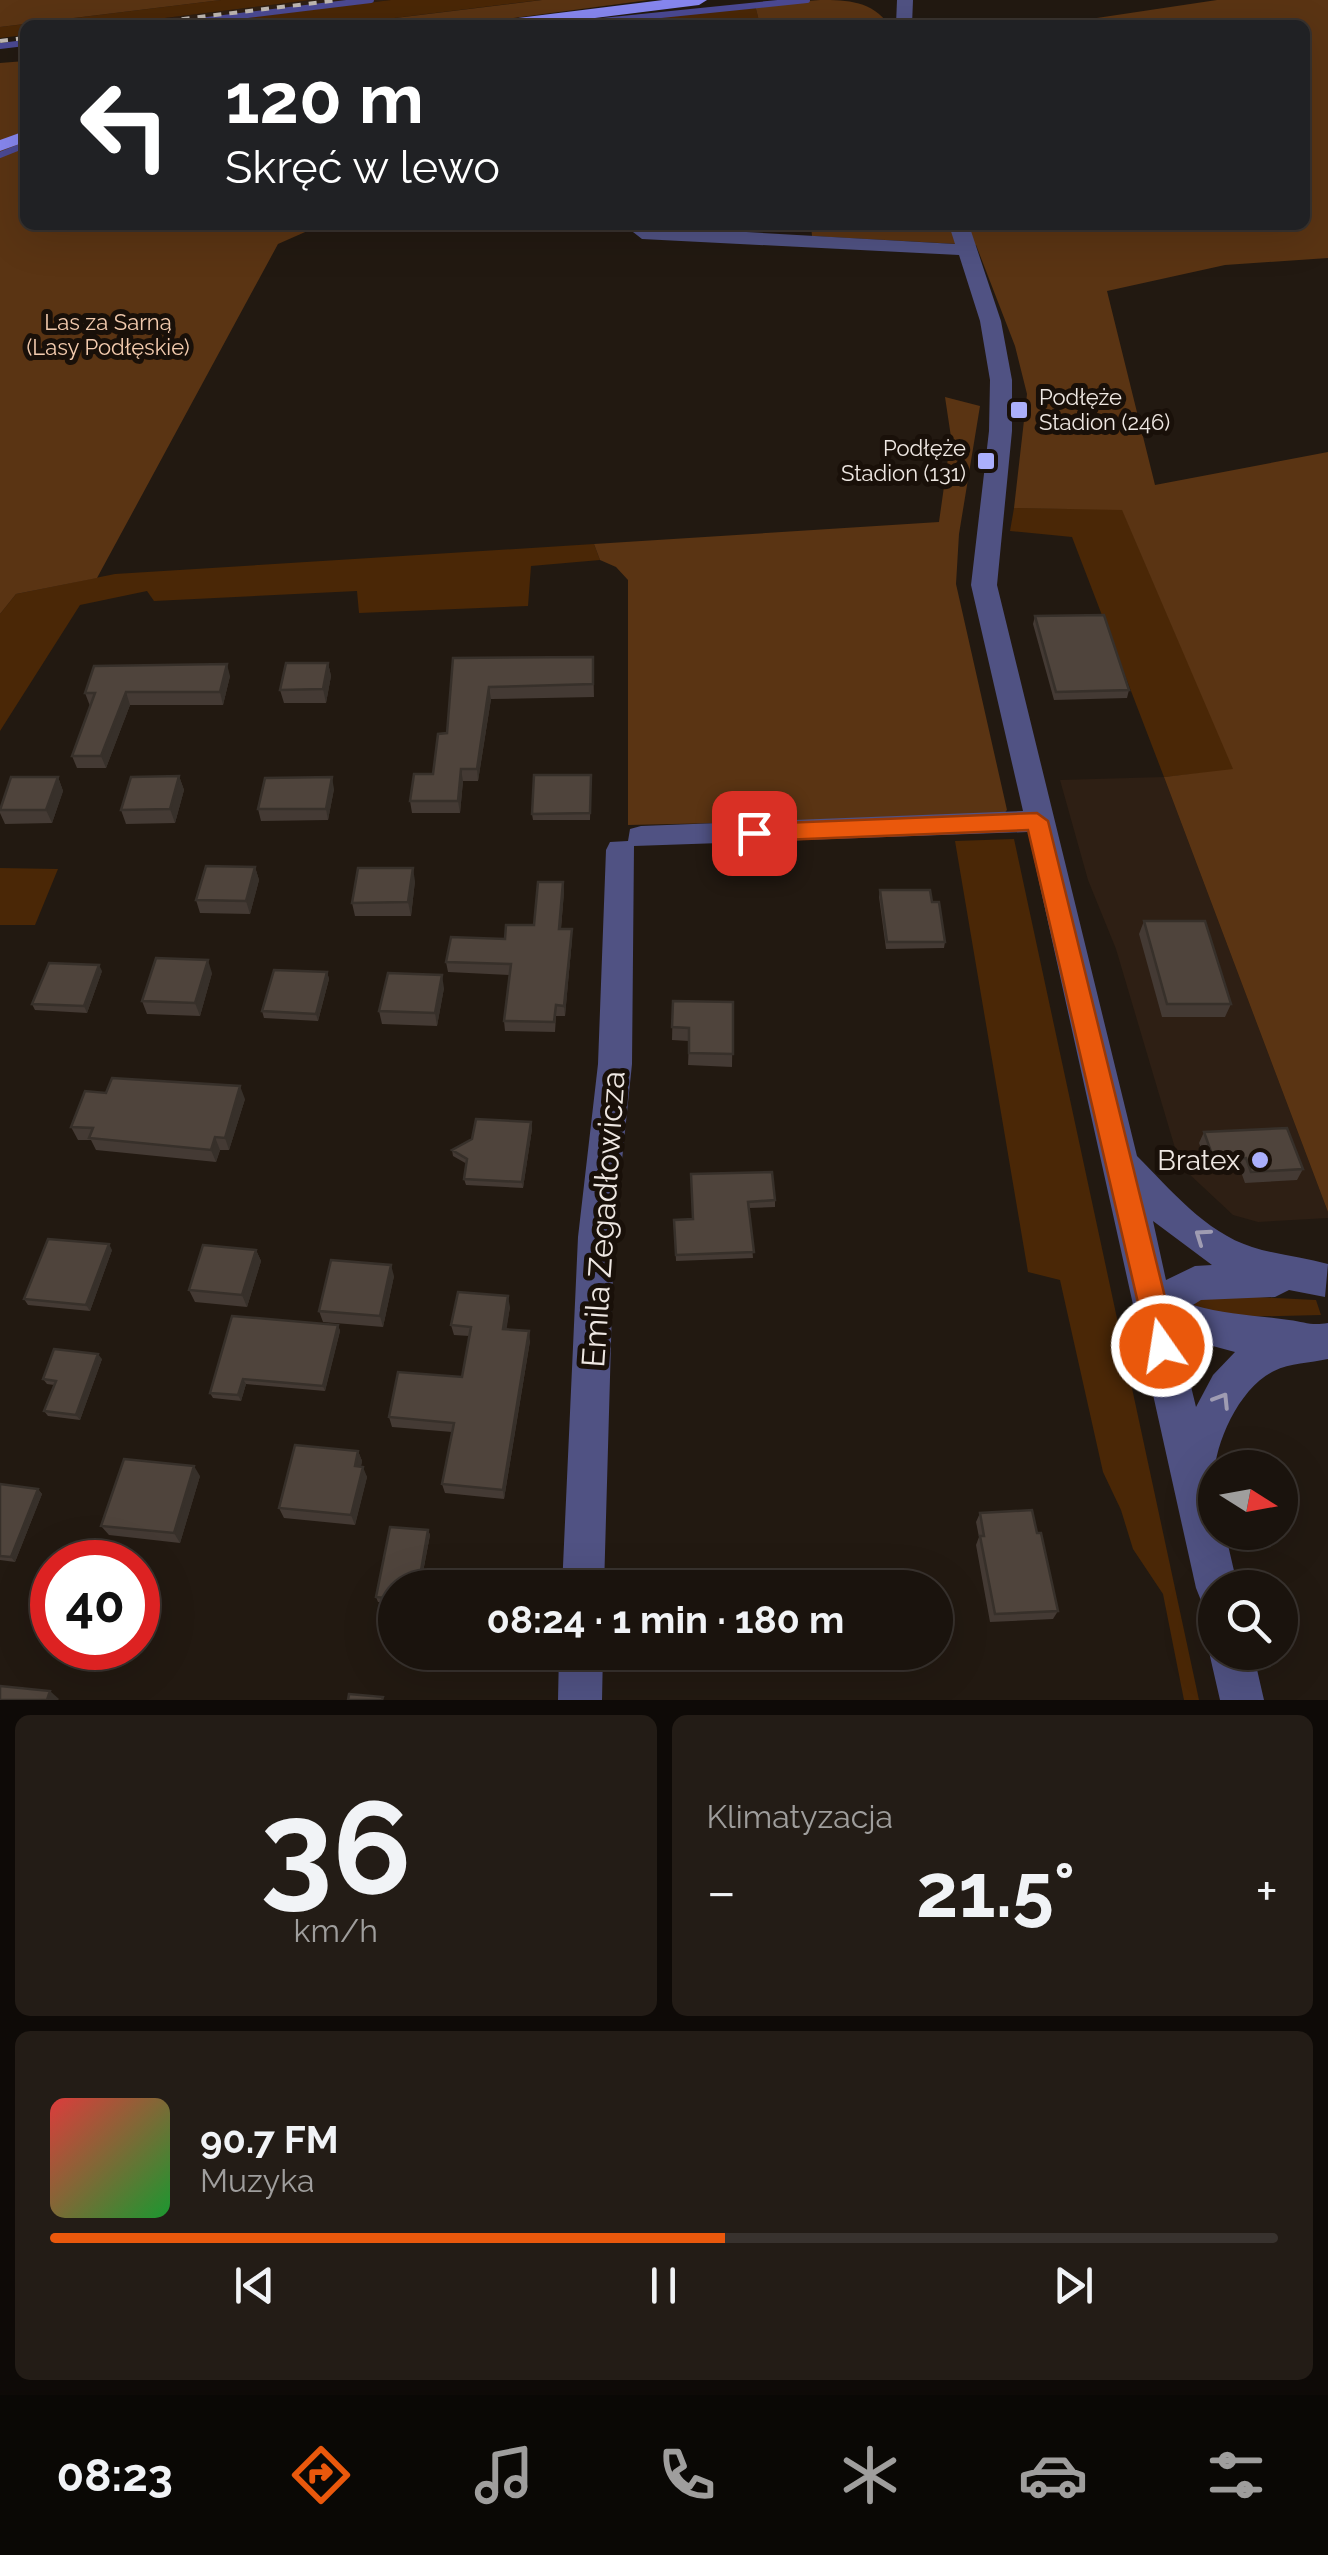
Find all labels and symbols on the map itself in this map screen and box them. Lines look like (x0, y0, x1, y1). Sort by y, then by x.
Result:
park label: Las za Sarną (Lasy Podłęskie) (26, 309, 190, 360)
place label: Podłęże Stadion (246) (1039, 384, 1170, 435)
marker: Podłęże Stadion (246) (1008, 399, 1030, 421)
place label: Podłęże Stadion (131) (841, 435, 966, 486)
marker: Podłęże Stadion (131) (975, 450, 997, 472)
pin (712, 791, 797, 876)
street label: Emila Zegadłowicza (574, 1070, 632, 1368)
place label: Bratex (1157, 1144, 1240, 1177)
marker: Bratex (1249, 1149, 1271, 1171)
one-way arrow (1194, 1230, 1213, 1248)
position arrow (1110, 1294, 1214, 1398)
one-way arrow (1209, 1392, 1228, 1410)
north arrow (1198, 1450, 1298, 1550)
speed limit sign: 40 (30, 1540, 160, 1670)

